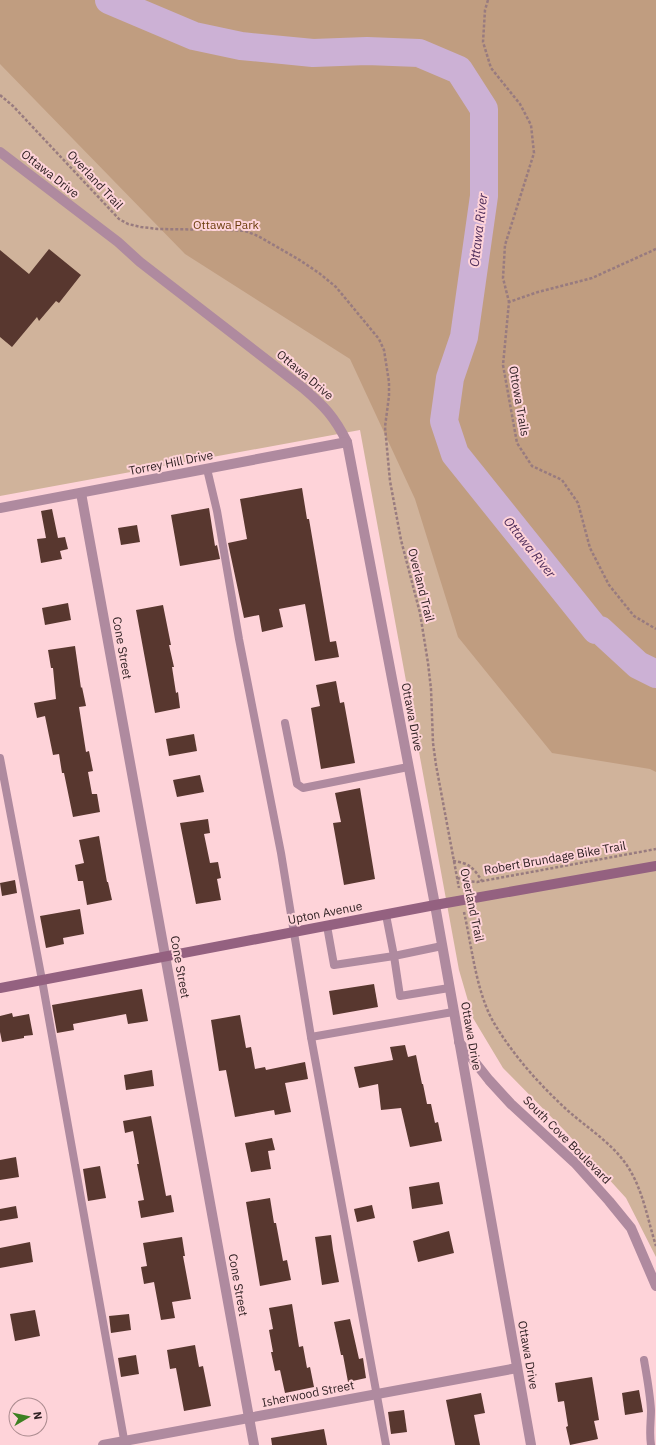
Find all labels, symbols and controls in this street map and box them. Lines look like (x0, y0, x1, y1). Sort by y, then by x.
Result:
street label: Ottawa Drive (18, 146, 83, 201)
street label: Overland Trail (64, 147, 126, 212)
water label: Ottawa River (466, 191, 492, 268)
park label: Ottawa Park (193, 217, 260, 232)
street label: Ottawa Drive (274, 347, 337, 403)
street label: Ottowa Trails (506, 365, 533, 437)
street label: Torrey Hill Drive (127, 447, 215, 478)
water label: Ottawa River (500, 513, 560, 582)
street label: Overland Trail (405, 547, 438, 623)
street label: Cone Street (110, 615, 135, 680)
street label: Ottawa Drive (399, 681, 427, 753)
street label: Robert Brundage Bike Trail (483, 838, 627, 877)
street label: Overland Trail (457, 867, 488, 943)
street label: Upton Avenue (286, 898, 364, 927)
street label: Cone Street (168, 934, 193, 999)
street label: Ottawa Drive (458, 1000, 485, 1072)
street label: South Cove Boulevard (520, 1093, 614, 1187)
street label: Cone Street (226, 1252, 251, 1317)
street label: Ottawa Drive (515, 1319, 542, 1391)
street label: Isherwood Street (260, 1377, 355, 1410)
north arrow (8, 1397, 48, 1437)
text: N (30, 1410, 45, 1420)

